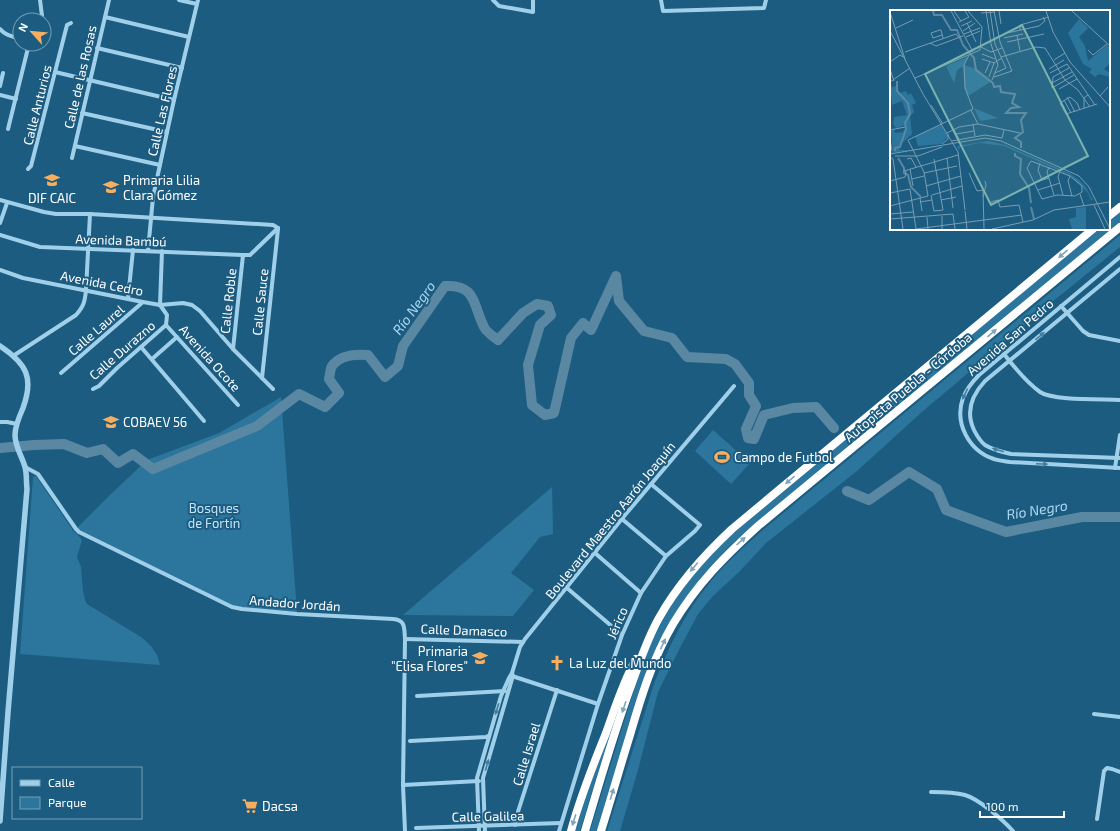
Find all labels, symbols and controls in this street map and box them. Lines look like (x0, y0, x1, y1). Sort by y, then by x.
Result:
inset map (890, 10, 1110, 230)
north arrow (12, 12, 52, 52)
text: N (15, 21, 30, 34)
street label: Calle de las Rosas (60, 24, 100, 130)
street label: Calle Anturios (19, 63, 55, 147)
street label: Calle Las Flores (144, 64, 180, 158)
school or university icon: DIF CAIC (43, 171, 61, 189)
place label: Primaria Lilia Clara Gómez (123, 172, 200, 203)
school or university icon: Primaria Lilia Clara Gómez (102, 178, 120, 196)
place label: DIF CAIC (28, 190, 76, 206)
street label: Avenida Bambú (75, 230, 167, 250)
one-way arrow (1057, 249, 1068, 258)
street label: Avenida Cedro (59, 267, 145, 299)
street label: Calle Roble (217, 267, 239, 335)
street label: Calle Sauce (249, 268, 271, 336)
water label: Río Negro (389, 278, 439, 338)
street label: Avenida San Pedro (964, 295, 1056, 379)
street label: Calle Laurel (65, 301, 127, 359)
street label: Calle Durazno (86, 317, 158, 383)
street label: Avenida Ocote (176, 321, 244, 395)
one-way arrow (986, 328, 997, 337)
street label: Autopista Puebla - Córdoba (841, 329, 975, 445)
one-way arrow (1035, 331, 1045, 340)
one-way arrow (962, 388, 968, 399)
school or university icon: COBAEV 56 (102, 413, 120, 431)
place label: COBAEV 56 (123, 414, 187, 430)
street label: Boulevard Maestro Aarón Joaquín (542, 438, 678, 602)
one-way arrow (991, 447, 1003, 453)
sports icon: Campo de Futbol (713, 448, 731, 466)
place label: Campo de Futbol (734, 449, 833, 465)
one-way arrow (1036, 460, 1048, 467)
one-way arrow (785, 476, 796, 485)
water label: Río Negro (1005, 496, 1069, 523)
park label: Bosques de Fortín (188, 500, 240, 531)
one-way arrow (736, 537, 746, 546)
one-way arrow (690, 562, 699, 573)
street label: Andador Jordán (249, 592, 341, 614)
street label: Jérico (603, 604, 631, 642)
street label: Calle Damasco (420, 620, 508, 640)
one-way arrow (660, 638, 666, 650)
place label: Primaria "Elisa Flores" (391, 643, 468, 674)
school or university icon: Primaria "Elisa Flores" (471, 649, 489, 667)
church icon: La Luz del Mundo (548, 654, 566, 672)
place label: La Luz del Mundo (569, 655, 671, 671)
one-way arrow (620, 702, 626, 714)
one-way arrow (494, 703, 500, 715)
street label: Calle Israel (509, 720, 543, 788)
one-way arrow (484, 758, 490, 770)
legend (12, 767, 142, 819)
text: Calle (48, 775, 75, 789)
one-way arrow (609, 787, 615, 799)
scale bar (980, 793, 1064, 819)
text: Parque (48, 795, 86, 809)
supermarket icon: Dacsa (241, 797, 259, 815)
place label: Dacsa (262, 798, 298, 814)
text: 100 m (986, 799, 1018, 813)
street label: Calle Galilea (452, 807, 524, 825)
one-way arrow (571, 814, 577, 826)

